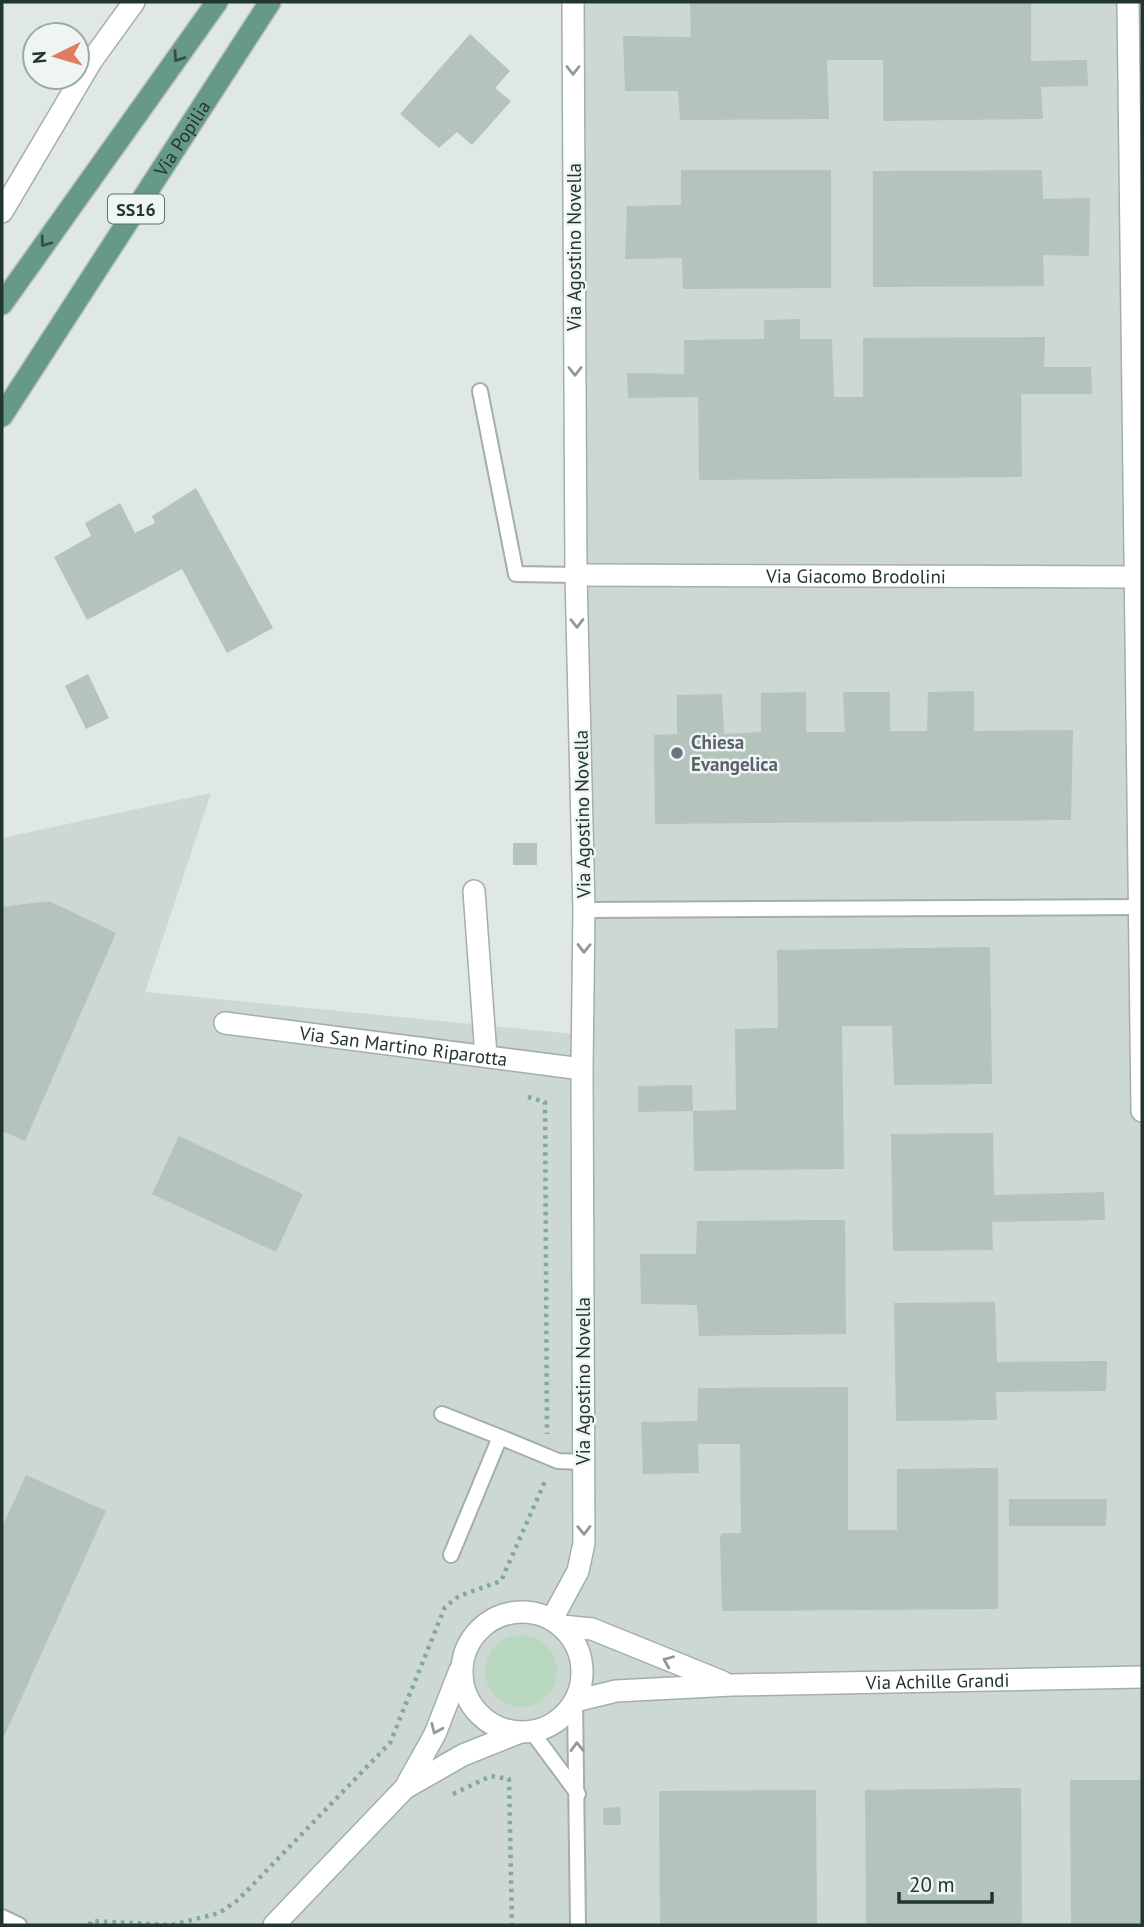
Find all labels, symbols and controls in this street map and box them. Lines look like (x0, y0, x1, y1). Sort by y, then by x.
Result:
north arrow (21, 21, 91, 91)
one-way arrow (174, 49, 186, 62)
text: N (27, 50, 52, 65)
one-way arrow (565, 65, 581, 76)
street label: Via Popilia (148, 96, 215, 182)
street label: Via Agostino Novella (562, 163, 586, 332)
road number: SS16 (108, 194, 164, 224)
one-way arrow (41, 234, 53, 247)
one-way arrow (567, 366, 583, 377)
street label: Via Giacomo Brodolini (765, 564, 946, 588)
one-way arrow (569, 618, 585, 629)
street label: Via Agostino Novella (569, 730, 595, 899)
place label: Chiesa Evangelica (691, 730, 778, 776)
marker: Chiesa Evangelica (669, 745, 685, 761)
one-way arrow (576, 943, 591, 954)
street label: Via San Martino Riparotta (297, 1021, 509, 1071)
street label: Via Agostino Novella (571, 1297, 595, 1466)
one-way arrow (576, 1525, 592, 1536)
one-way arrow (662, 1655, 675, 1669)
street label: Via Achille Grandi (864, 1668, 1010, 1694)
one-way arrow (430, 1722, 444, 1735)
one-way arrow (569, 1742, 585, 1752)
scale bar (899, 1860, 992, 1904)
text: 20 m (909, 1871, 955, 1898)

